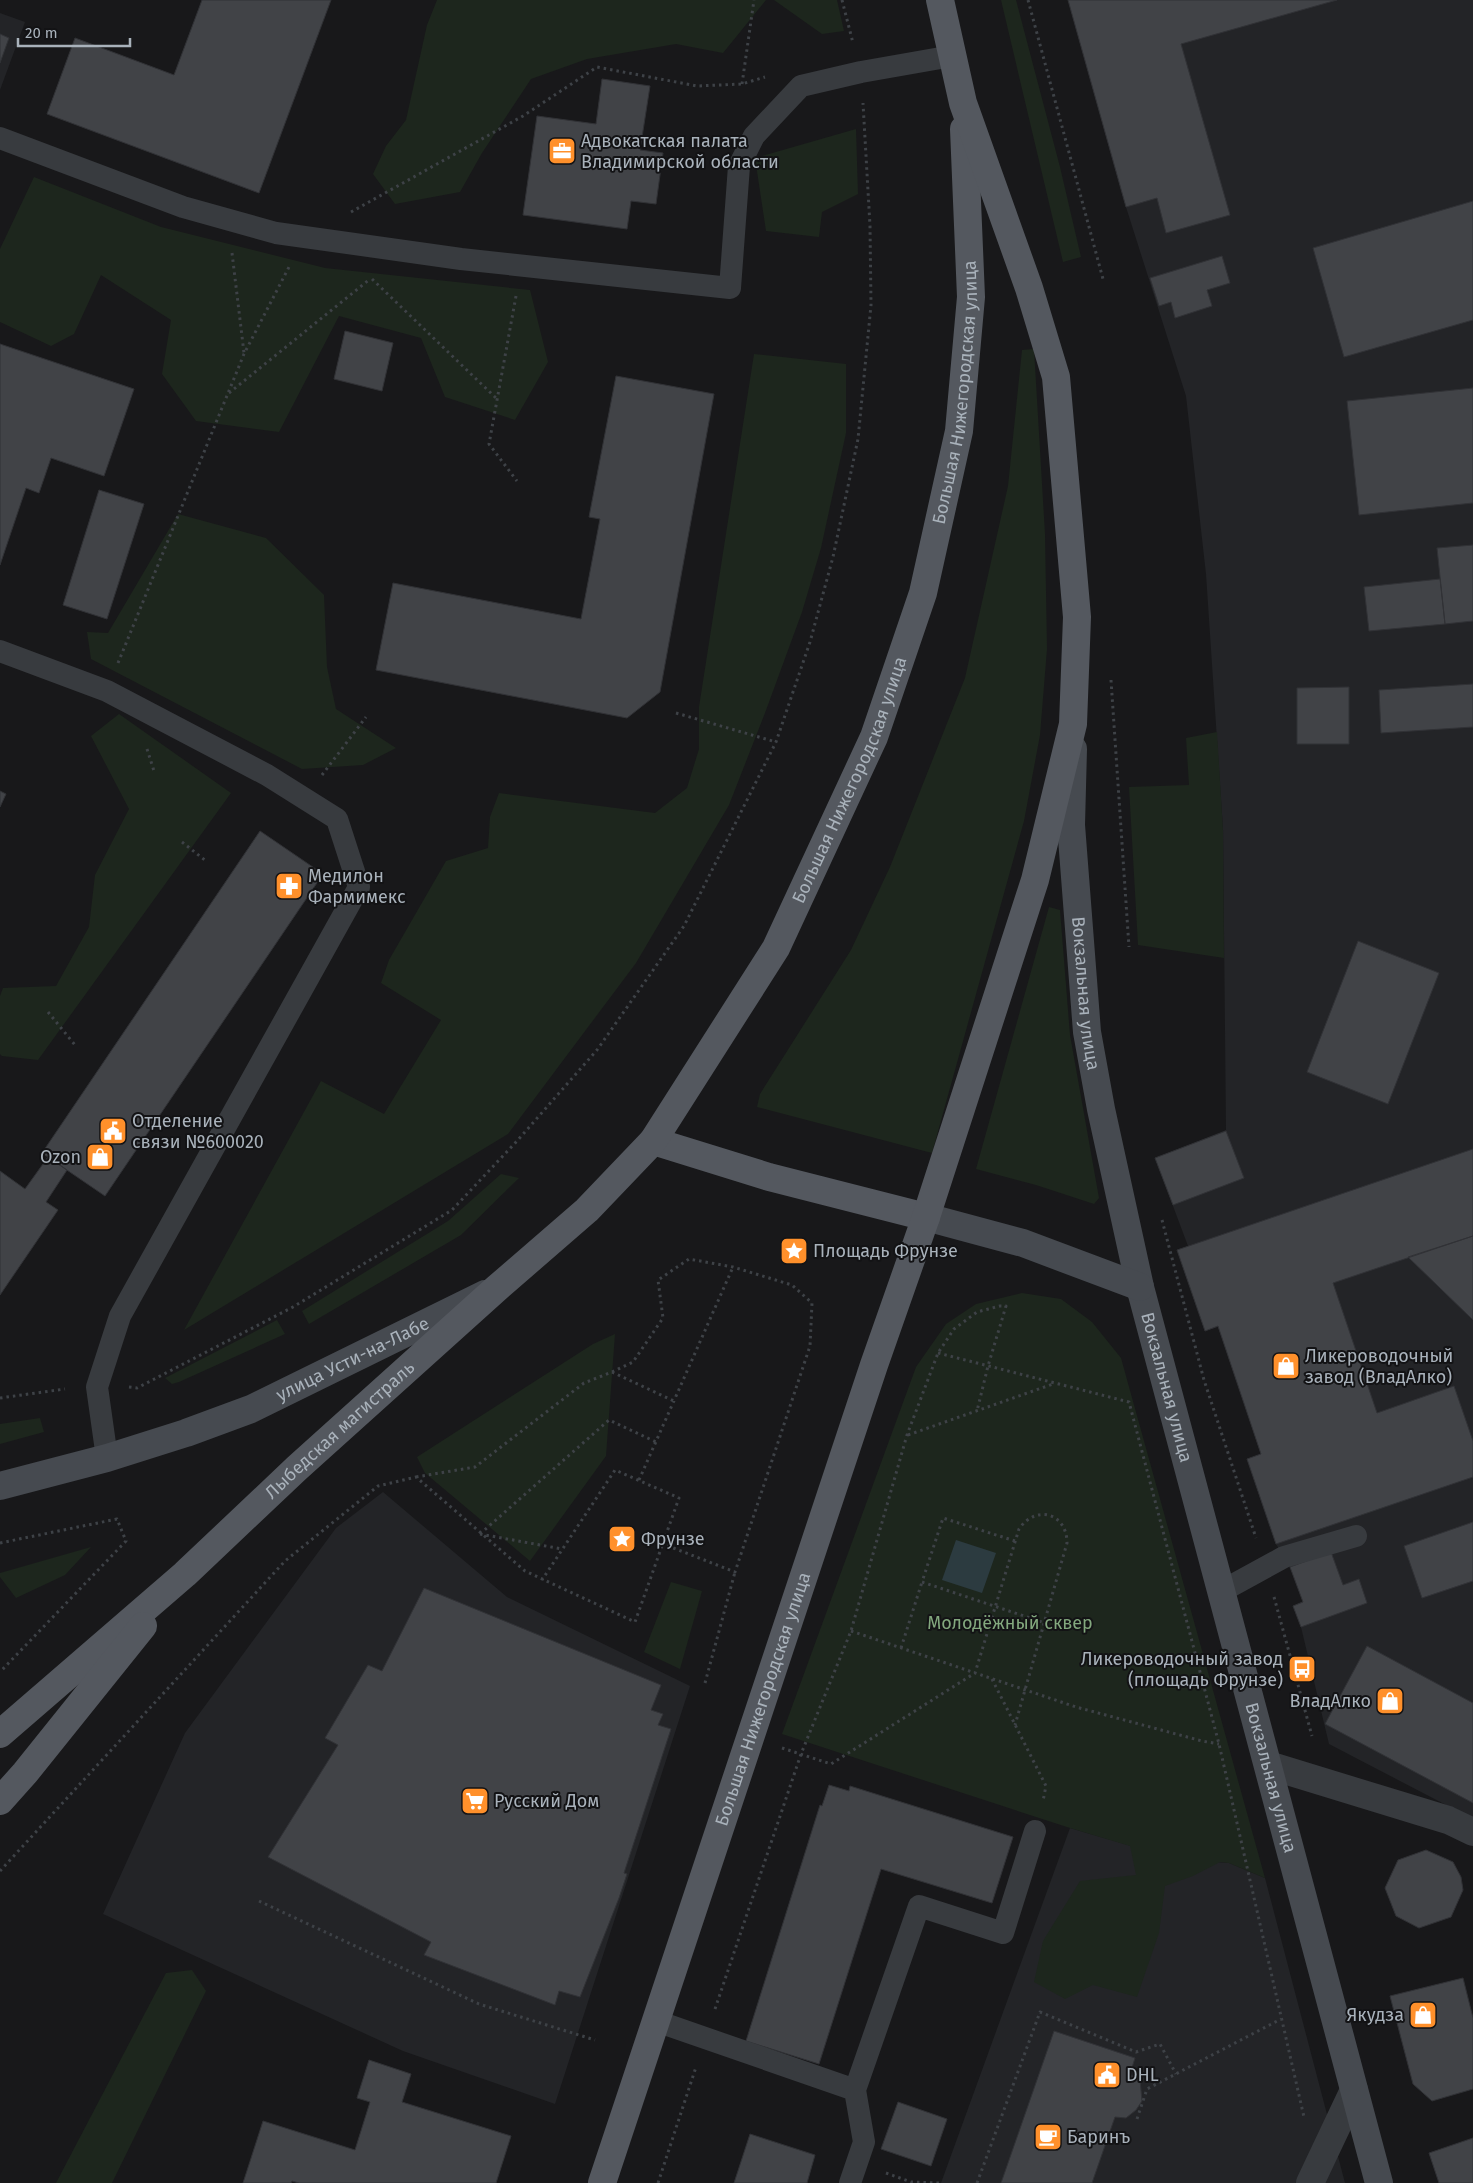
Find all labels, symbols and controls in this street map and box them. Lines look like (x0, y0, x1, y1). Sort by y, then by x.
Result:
scale bar (18, 15, 130, 47)
text: 20 m (25, 24, 58, 42)
place label: Адвокатская палата Владимирской области (581, 130, 779, 173)
office icon: Адвокатская палата Владимирской области (547, 136, 577, 166)
street label: Большая Нижегородская улица (928, 260, 982, 526)
street label: Большая Нижегородская улица (787, 654, 912, 907)
place label: Медилон Фармимекс (308, 865, 406, 908)
pharmacy icon: Медилон Фармимекс (274, 871, 304, 901)
street label: Вокзальная улица (1067, 916, 1105, 1072)
place label: Отделение связи №600020 (132, 1110, 264, 1153)
public building icon: Отделение связи №600020 (98, 1116, 128, 1146)
shop icon: Ozon (85, 1142, 115, 1172)
place label: Ozon (40, 1146, 81, 1168)
place icon: Площадь Фрунзе (779, 1236, 809, 1266)
place label: Площадь Фрунзе (813, 1240, 958, 1262)
street label: Вокзальная улица (1136, 1310, 1197, 1465)
street label: улица Усти-на-Лабе (273, 1312, 433, 1406)
place label: Ликероводочный завод (ВладАлко) (1305, 1345, 1453, 1388)
shop icon: Ликероводочный завод (ВладАлко) (1271, 1351, 1301, 1381)
street label: Лыбедская магистраль (260, 1356, 419, 1504)
place icon: Фрунзе (607, 1524, 637, 1554)
place label: Фрунзе (641, 1528, 705, 1550)
street label: Большая Нижегородская улица (710, 1569, 815, 1829)
park label: Молодёжный сквер (927, 1612, 1093, 1634)
place label: Ликероводочный завод (площадь Фрунзе) (1081, 1648, 1283, 1691)
bus stop icon: Ликероводочный завод (площадь Фрунзе) (1287, 1654, 1317, 1684)
shop icon: ВладАлко (1375, 1686, 1405, 1716)
place label: ВладАлко (1289, 1690, 1371, 1712)
street label: Вокзальная улица (1240, 1700, 1301, 1855)
supermarket icon: Русский Дом (460, 1786, 490, 1816)
place label: Русский Дом (494, 1790, 599, 1812)
shop icon: Якудза (1408, 2000, 1438, 2030)
place label: Якудза (1346, 2004, 1404, 2026)
public building icon: DHL (1092, 2060, 1122, 2090)
place label: DHL (1126, 2064, 1159, 2086)
cafe icon: Баринъ (1033, 2122, 1063, 2152)
place label: Баринъ (1067, 2126, 1130, 2148)

